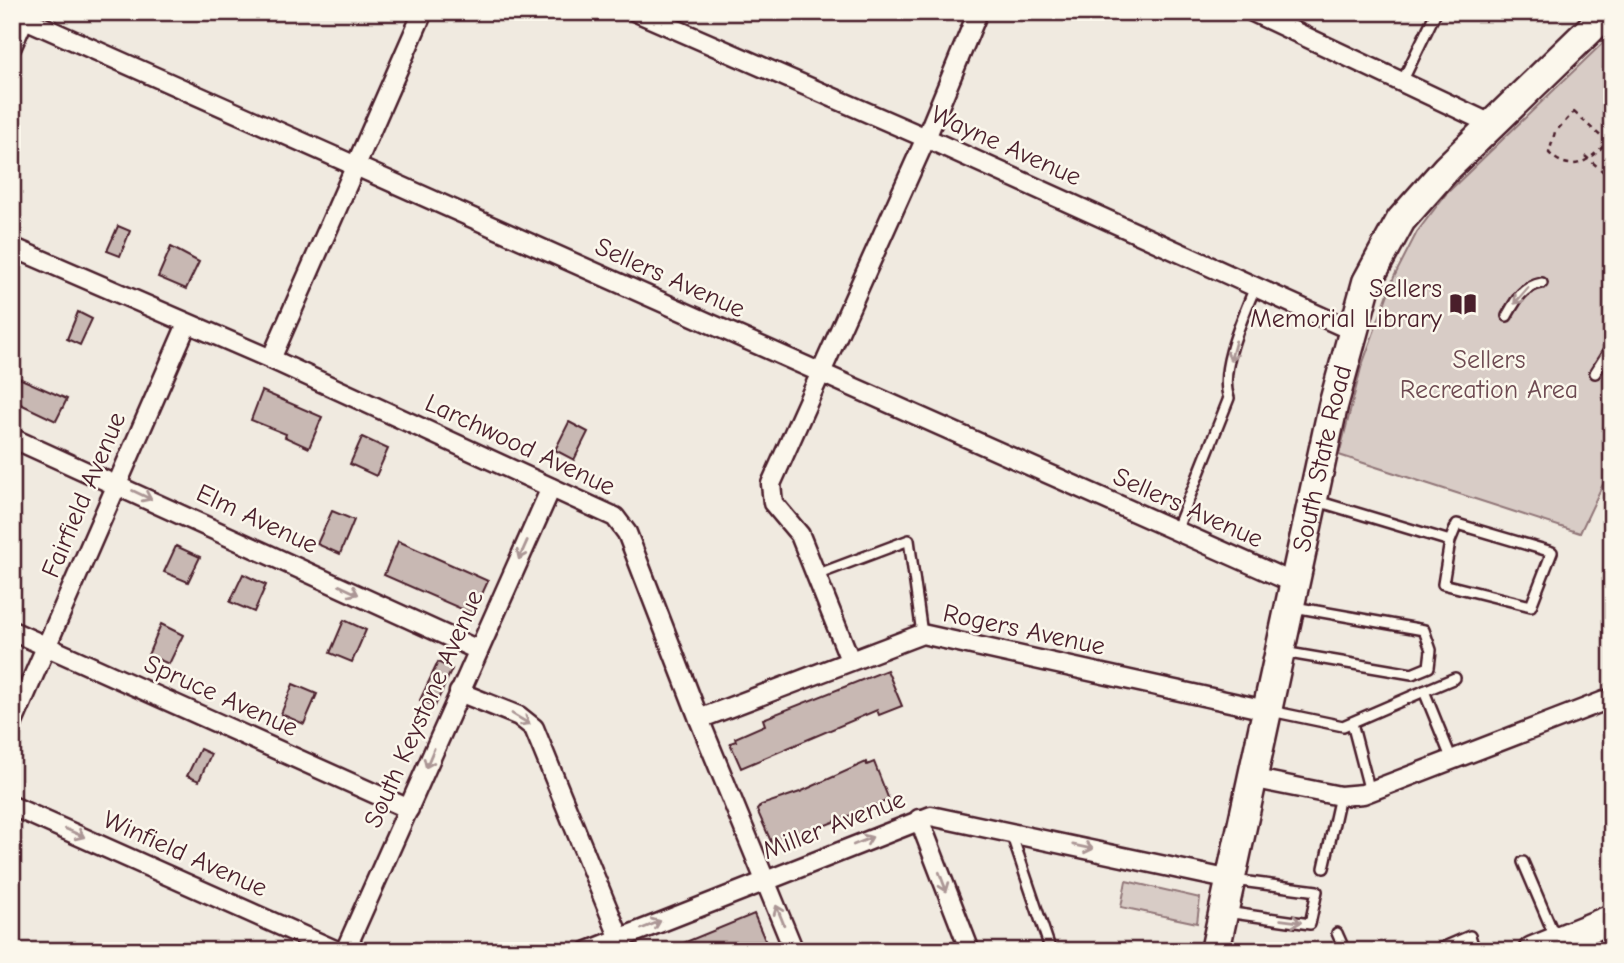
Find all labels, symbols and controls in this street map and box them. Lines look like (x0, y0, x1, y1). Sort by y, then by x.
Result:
street label: Wayne Avenue (926, 100, 1086, 192)
street label: Sellers Avenue (590, 232, 750, 324)
place label: Sellers Memorial Library (1250, 274, 1442, 334)
one-way arrow (1514, 287, 1530, 305)
library icon: Sellers Memorial Library (1448, 289, 1478, 319)
one-way arrow (1226, 339, 1239, 362)
park label: Sellers Recreation Area (1400, 345, 1578, 405)
street label: South State Road (1287, 362, 1358, 555)
street label: Larchwood Avenue (420, 388, 620, 502)
street label: Fairfield Avenue (36, 408, 132, 582)
street label: Sellers Avenue (1108, 462, 1268, 554)
street label: Elm Avenue (191, 478, 323, 560)
one-way arrow (131, 489, 152, 502)
one-way arrow (516, 539, 529, 561)
one-way arrow (338, 584, 359, 597)
street label: South Keystone Avenue (358, 585, 490, 833)
street label: Rogers Avenue (940, 598, 1108, 662)
street label: Spruce Avenue (139, 649, 303, 743)
one-way arrow (511, 712, 531, 726)
one-way arrow (423, 747, 436, 769)
street label: Miller Avenue (758, 784, 910, 866)
street label: Winfield Avenue (98, 804, 272, 904)
one-way arrow (63, 827, 85, 840)
one-way arrow (851, 833, 873, 846)
one-way arrow (1071, 842, 1093, 855)
one-way arrow (938, 871, 951, 893)
one-way arrow (772, 905, 785, 926)
one-way arrow (1279, 915, 1302, 928)
one-way arrow (640, 917, 662, 930)

